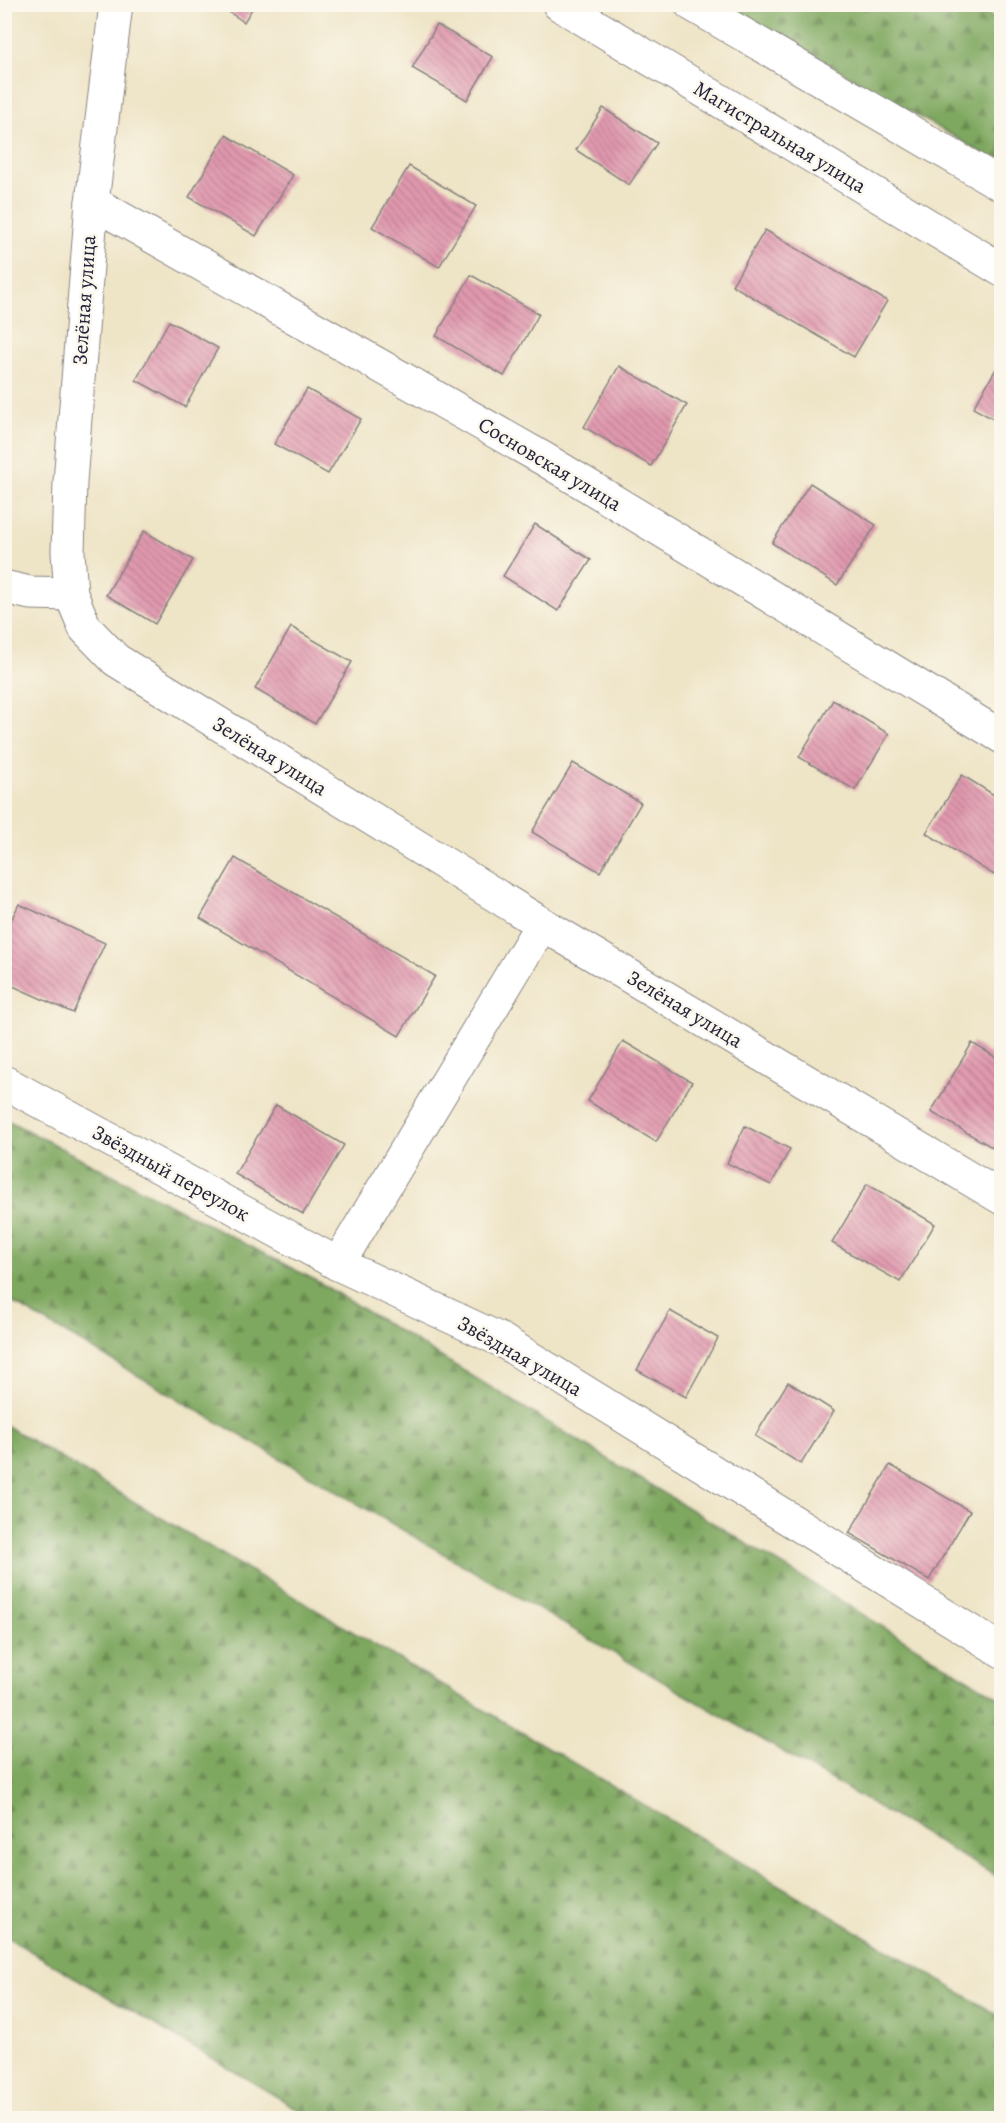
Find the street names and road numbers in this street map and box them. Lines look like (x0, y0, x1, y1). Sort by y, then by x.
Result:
street label: Магистральная улица (688, 74, 872, 200)
street label: Зелёная улица (65, 234, 103, 366)
street label: Сосновская улица (473, 410, 627, 518)
street label: Зелёная улица (207, 710, 333, 803)
street label: Зелёная улица (622, 963, 748, 1055)
street label: Звёздный переулок (87, 1118, 255, 1228)
street label: Звёздная улица (453, 1309, 588, 1403)

